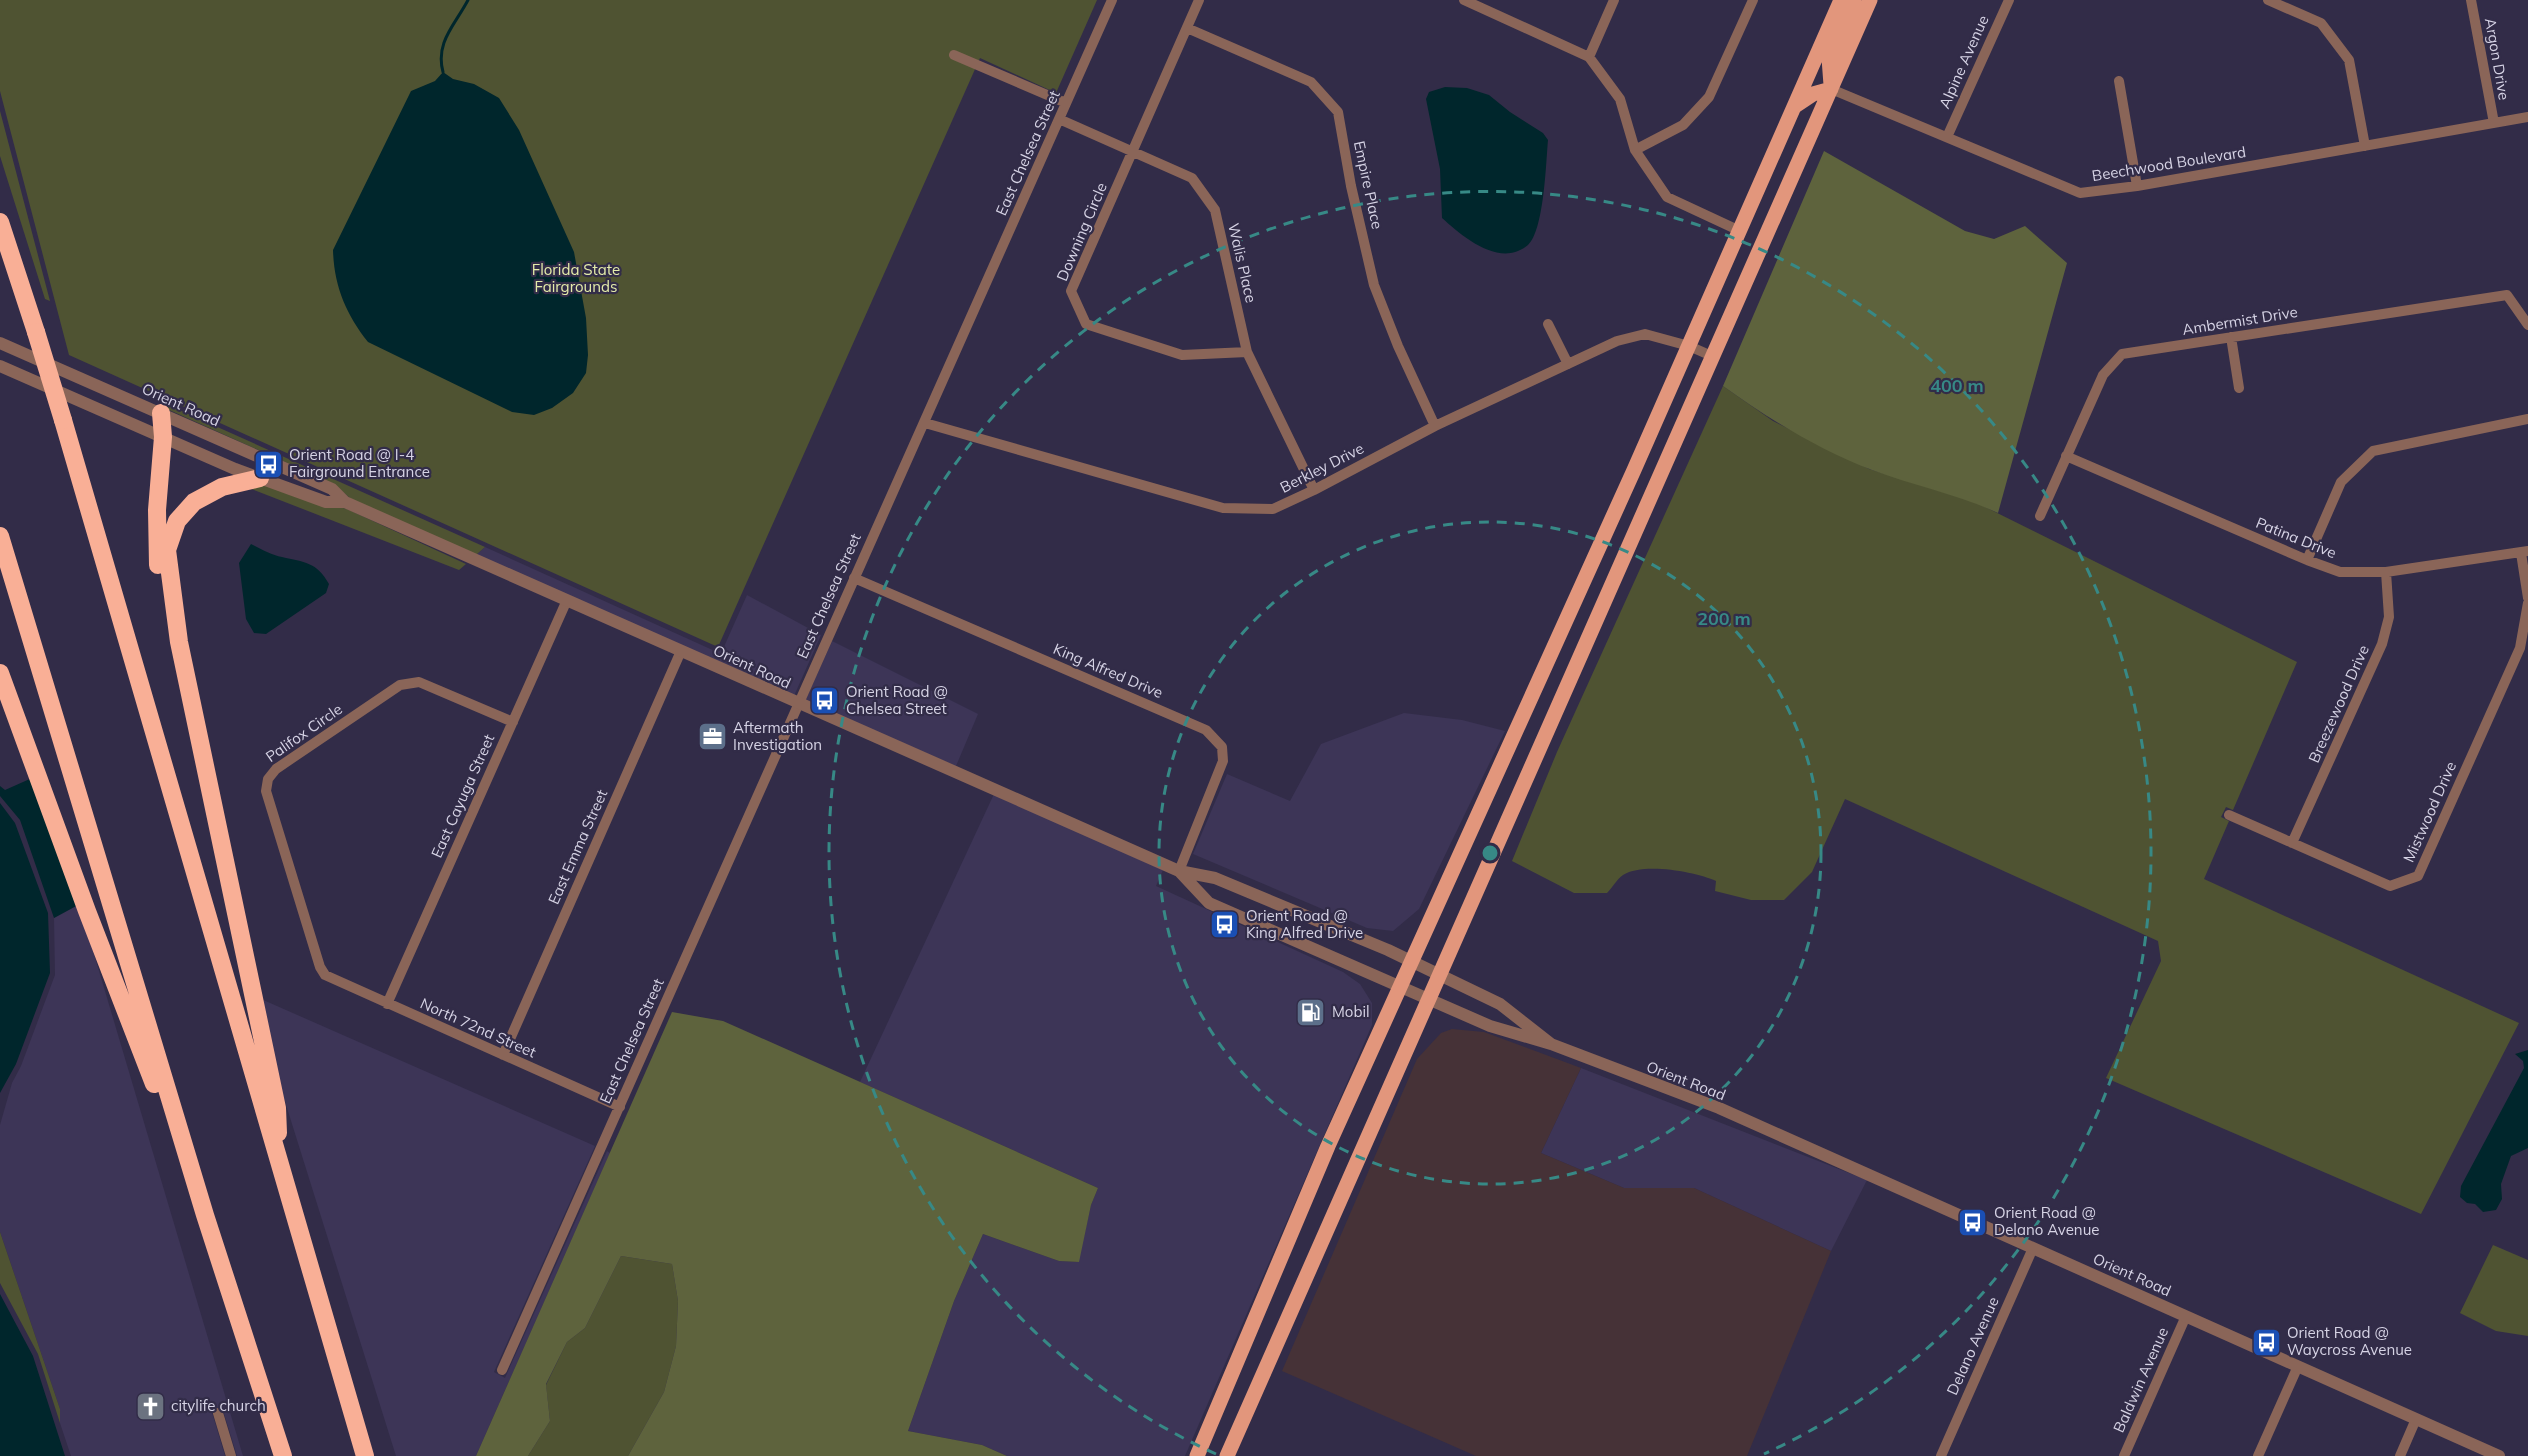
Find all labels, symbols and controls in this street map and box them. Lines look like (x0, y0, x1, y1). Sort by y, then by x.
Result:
street label: Alpine Avenue (1934, 12, 1993, 111)
street label: Argon Drive (2481, 16, 2514, 101)
street label: East Chelsea Street (991, 87, 1064, 218)
street label: Empire Place (1350, 139, 1387, 231)
street label: Beechwood Boulevard (2090, 142, 2247, 185)
street label: Downing Circle (1052, 180, 1111, 284)
street label: Walis Place (1224, 221, 1261, 305)
park label: Florida State Fairgrounds (532, 260, 620, 296)
street label: Ambermist Drive (2181, 302, 2299, 339)
text: 400 m (1930, 374, 1984, 397)
street label: Orient Road (139, 379, 223, 430)
street label: Berkley Drive (1277, 438, 1367, 497)
place label: Orient Road @ I-4 Fairground Entrance (289, 445, 430, 481)
bus stop icon: Orient Road @ I-4 Fairground Entrance (252, 448, 284, 480)
street label: Patina Drive (2253, 513, 2339, 562)
street label: East Chelsea Street (792, 530, 865, 661)
text: 200 m (1697, 607, 1751, 630)
street label: King Alfred Drive (1051, 639, 1166, 702)
street label: Orient Road (710, 640, 794, 693)
street label: Breezewood Drive (2304, 642, 2373, 766)
place label: Orient Road @ Chelsea Street (846, 682, 948, 718)
bus stop icon: Orient Road @ Chelsea Street (809, 685, 841, 717)
street label: Palifox Circle (262, 699, 346, 766)
place label: Aftermath Investigation (733, 718, 822, 754)
office icon: Aftermath Investigation (696, 721, 728, 753)
street label: East Cayuga Street (427, 731, 498, 861)
street label: Mistwood Drive (2399, 758, 2460, 865)
street label: East Emma Street (544, 786, 611, 907)
centre of rings (1480, 843, 1500, 863)
place label: Orient Road @ King Alfred Drive (1246, 906, 1363, 942)
bus stop icon: Orient Road @ King Alfred Drive (1209, 909, 1241, 941)
street label: East Chelsea Street (595, 975, 668, 1106)
street label: North 72nd Street (417, 993, 539, 1062)
fuel station icon: Mobil (1295, 996, 1327, 1028)
place label: Mobil (1332, 1002, 1370, 1021)
street label: Orient Road (1644, 1057, 1729, 1104)
place label: Orient Road @ Delano Avenue (1994, 1203, 2099, 1239)
bus stop icon: Orient Road @ Delano Avenue (1957, 1206, 1989, 1238)
street label: Orient Road (2090, 1249, 2174, 1300)
street label: Delano Avenue (1942, 1294, 2003, 1398)
place label: Orient Road @ Waycross Avenue (2287, 1323, 2412, 1359)
street label: Baldwin Avenue (2109, 1324, 2172, 1435)
bus stop icon: Orient Road @ Waycross Avenue (2250, 1326, 2282, 1358)
church icon: citylife church (134, 1390, 166, 1422)
place label: citylife church (171, 1396, 266, 1415)

